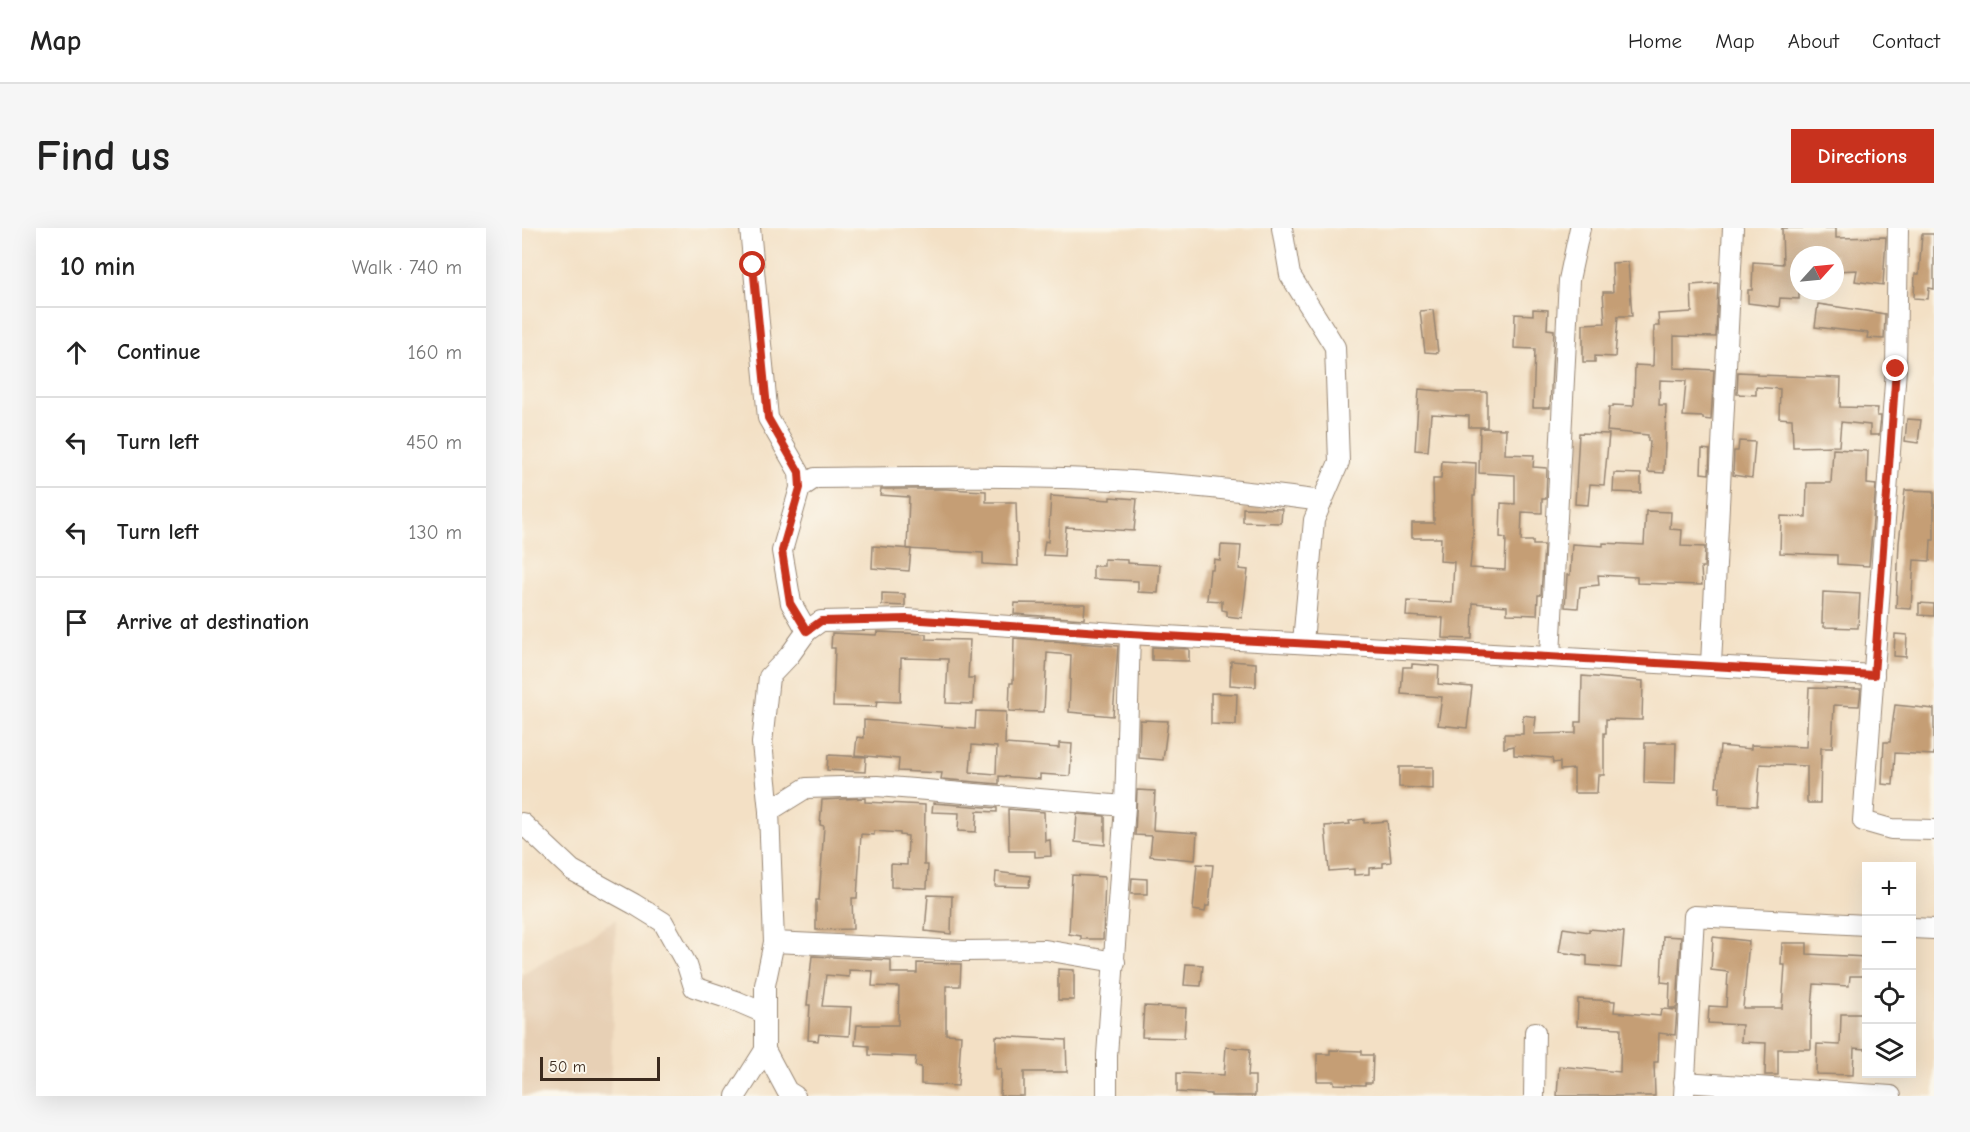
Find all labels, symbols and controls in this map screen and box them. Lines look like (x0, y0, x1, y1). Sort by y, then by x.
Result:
text: Map (30, 25, 81, 57)
text: Home (1628, 29, 1682, 53)
text: Map (1715, 29, 1755, 53)
text: About (1788, 29, 1839, 53)
text: Contact (1872, 29, 1940, 53)
button: Directions (1791, 129, 1934, 183)
text: Find us (36, 132, 170, 181)
north arrow (1790, 246, 1844, 300)
route start (739, 251, 765, 277)
text: 10 min (60, 252, 135, 282)
text: Walk · 740 m (352, 256, 462, 279)
icon: ahead (60, 336, 93, 369)
text: Continue (117, 339, 200, 365)
text: 160 m (408, 341, 462, 364)
route end (1882, 355, 1908, 381)
icon: left (60, 426, 93, 459)
text: Turn left (117, 429, 199, 455)
text: 450 m (406, 431, 462, 454)
icon: left (60, 516, 93, 549)
text: Turn left (117, 519, 199, 545)
text: 130 m (409, 521, 462, 544)
icon: arrive (60, 606, 93, 639)
text: Arrive at destination (117, 609, 309, 635)
map controls (1862, 862, 1916, 1078)
button: + (1862, 862, 1916, 916)
button: − (1862, 916, 1916, 970)
button: locate (1862, 970, 1916, 1024)
button: layers (1862, 1024, 1916, 1078)
scale bar (540, 1054, 660, 1082)
text: 50 m (549, 1058, 586, 1076)

